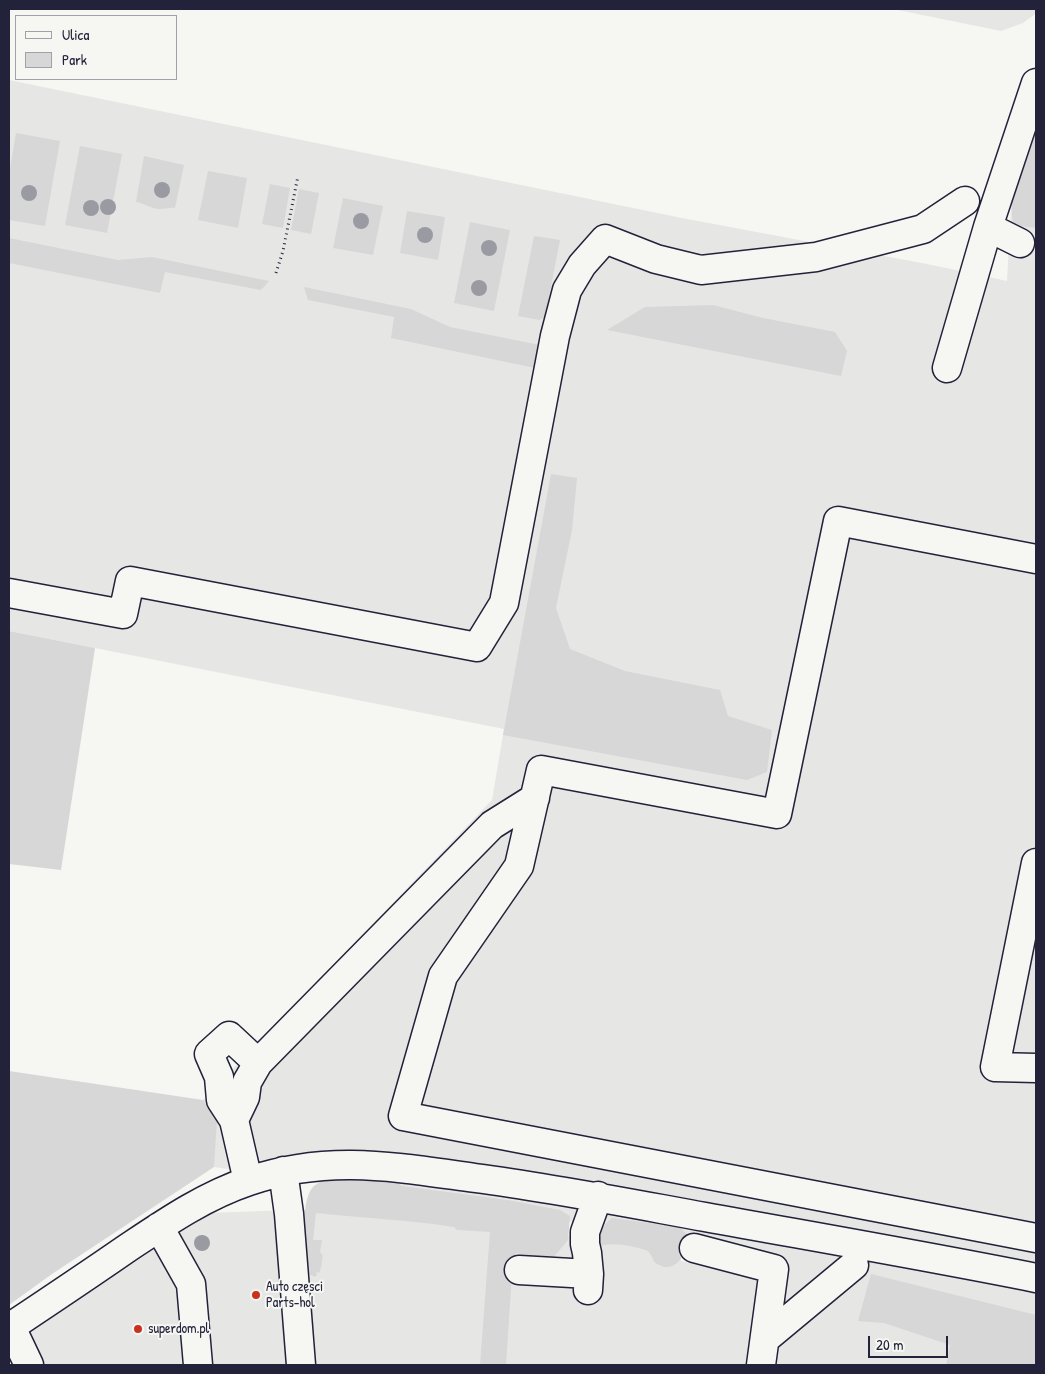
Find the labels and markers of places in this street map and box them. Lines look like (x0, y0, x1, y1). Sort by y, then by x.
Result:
place label: Auto częsci Parts-hol (266, 1279, 323, 1311)
marker: Auto częsci Parts-hol (250, 1289, 262, 1301)
place label: superdom.pl (148, 1321, 209, 1337)
marker: superdom.pl (132, 1323, 144, 1335)

